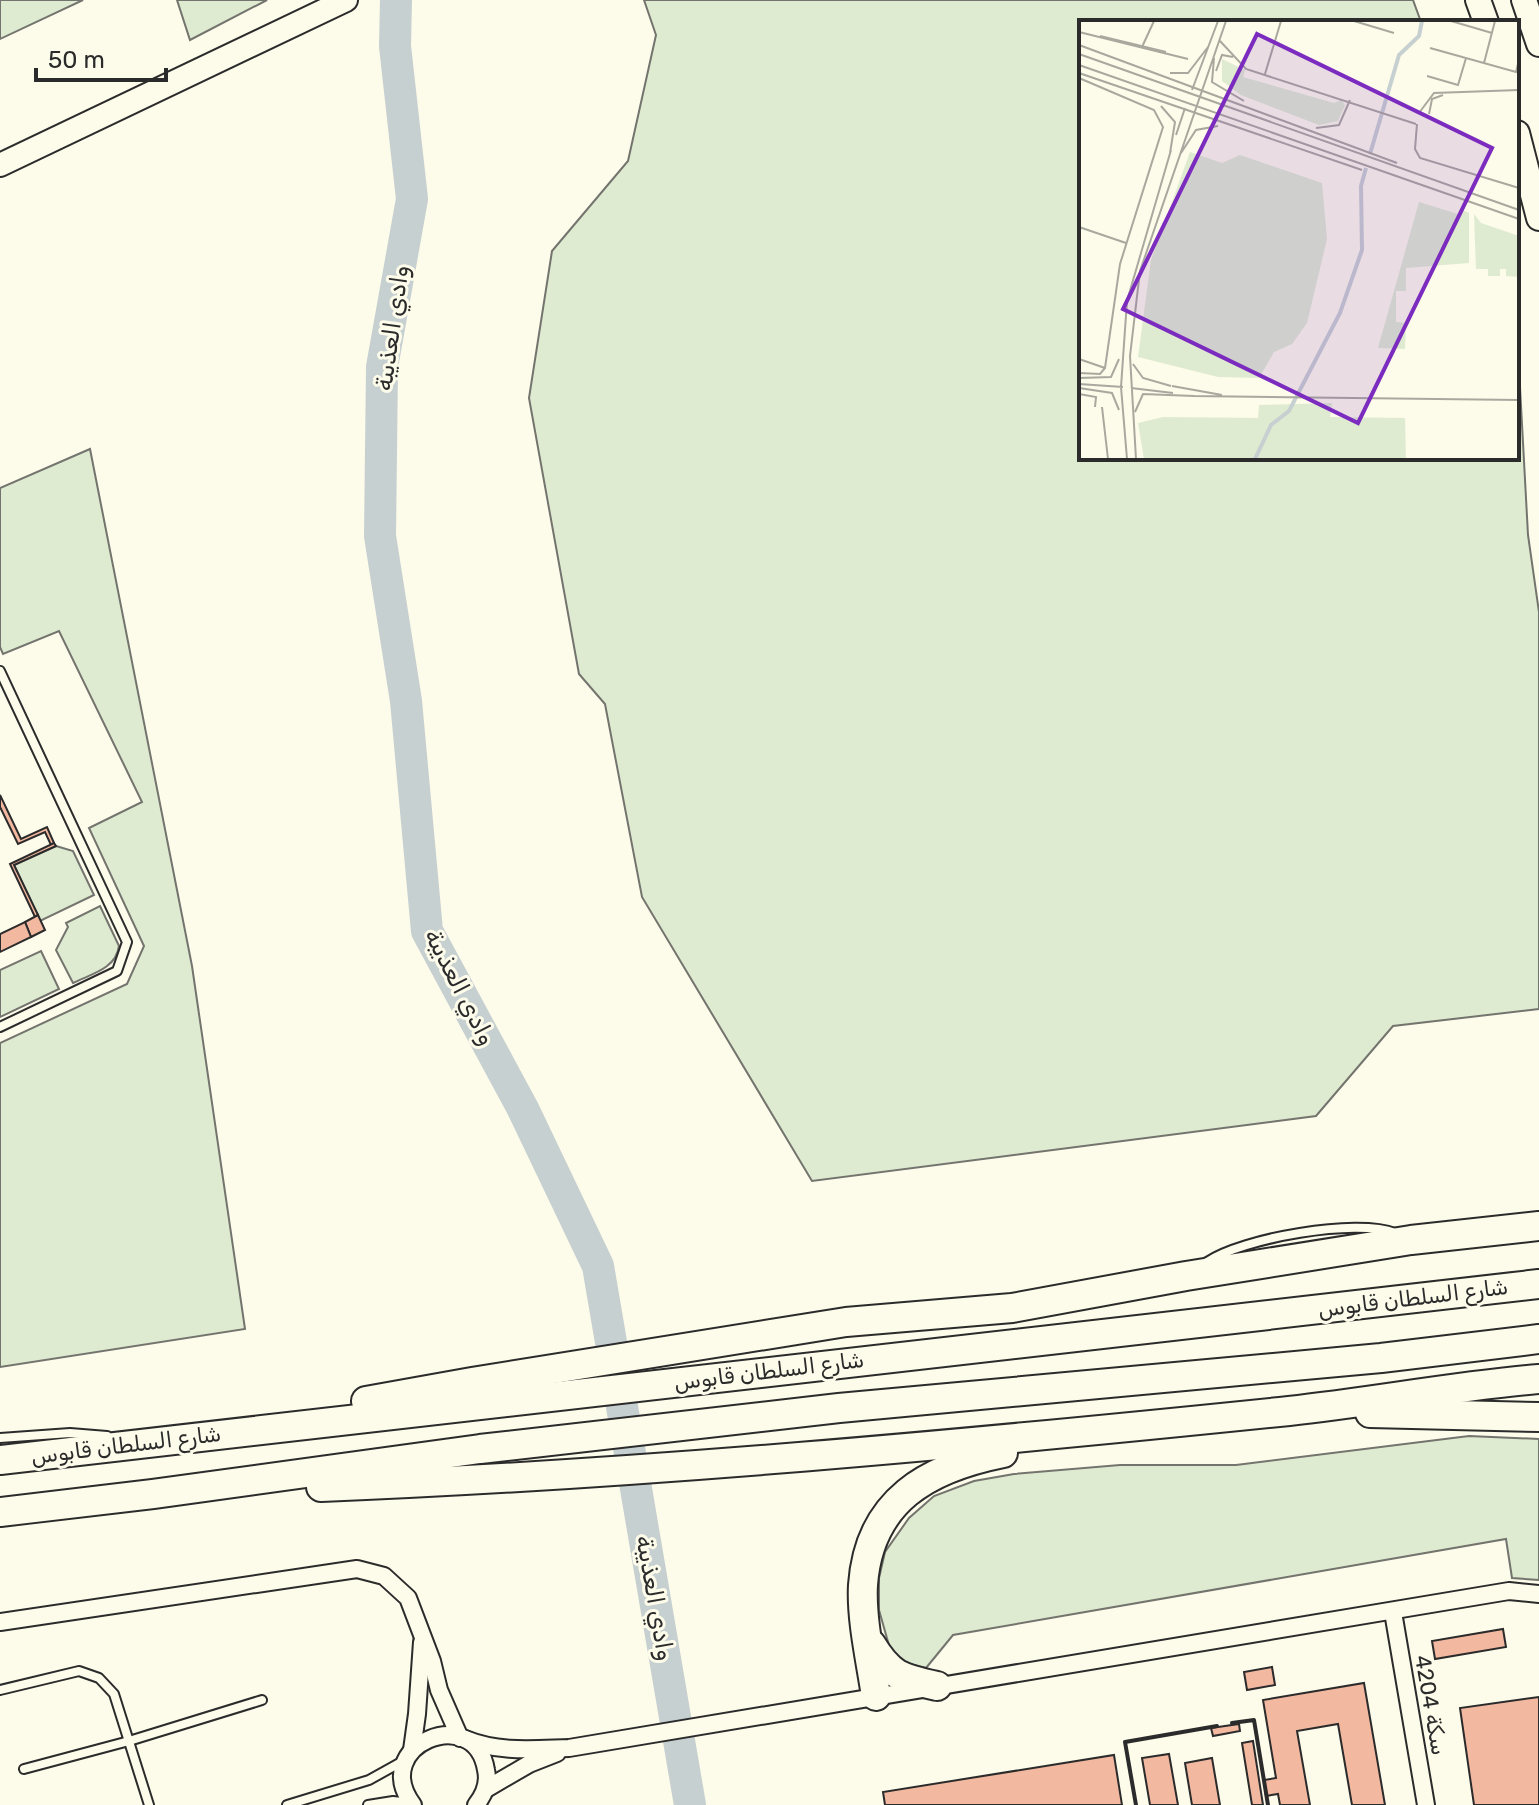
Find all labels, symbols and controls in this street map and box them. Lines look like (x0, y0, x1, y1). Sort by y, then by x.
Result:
inset map (1079, 20, 1519, 460)
scale bar (36, 32, 166, 82)
text: 50 m (48, 46, 105, 74)
water label: وادي العذيبة (369, 263, 418, 393)
water label: وادي العذيبة (416, 924, 501, 1051)
street label: شارع السلطان قابوس (1316, 1273, 1510, 1325)
street label: شارع السلطان قابوس (672, 1346, 866, 1398)
street label: شارع السلطان قابوس (29, 1420, 223, 1472)
water label: وادي العذيبة (627, 1533, 680, 1663)
street label: سكة 4204 (1409, 1653, 1453, 1757)

